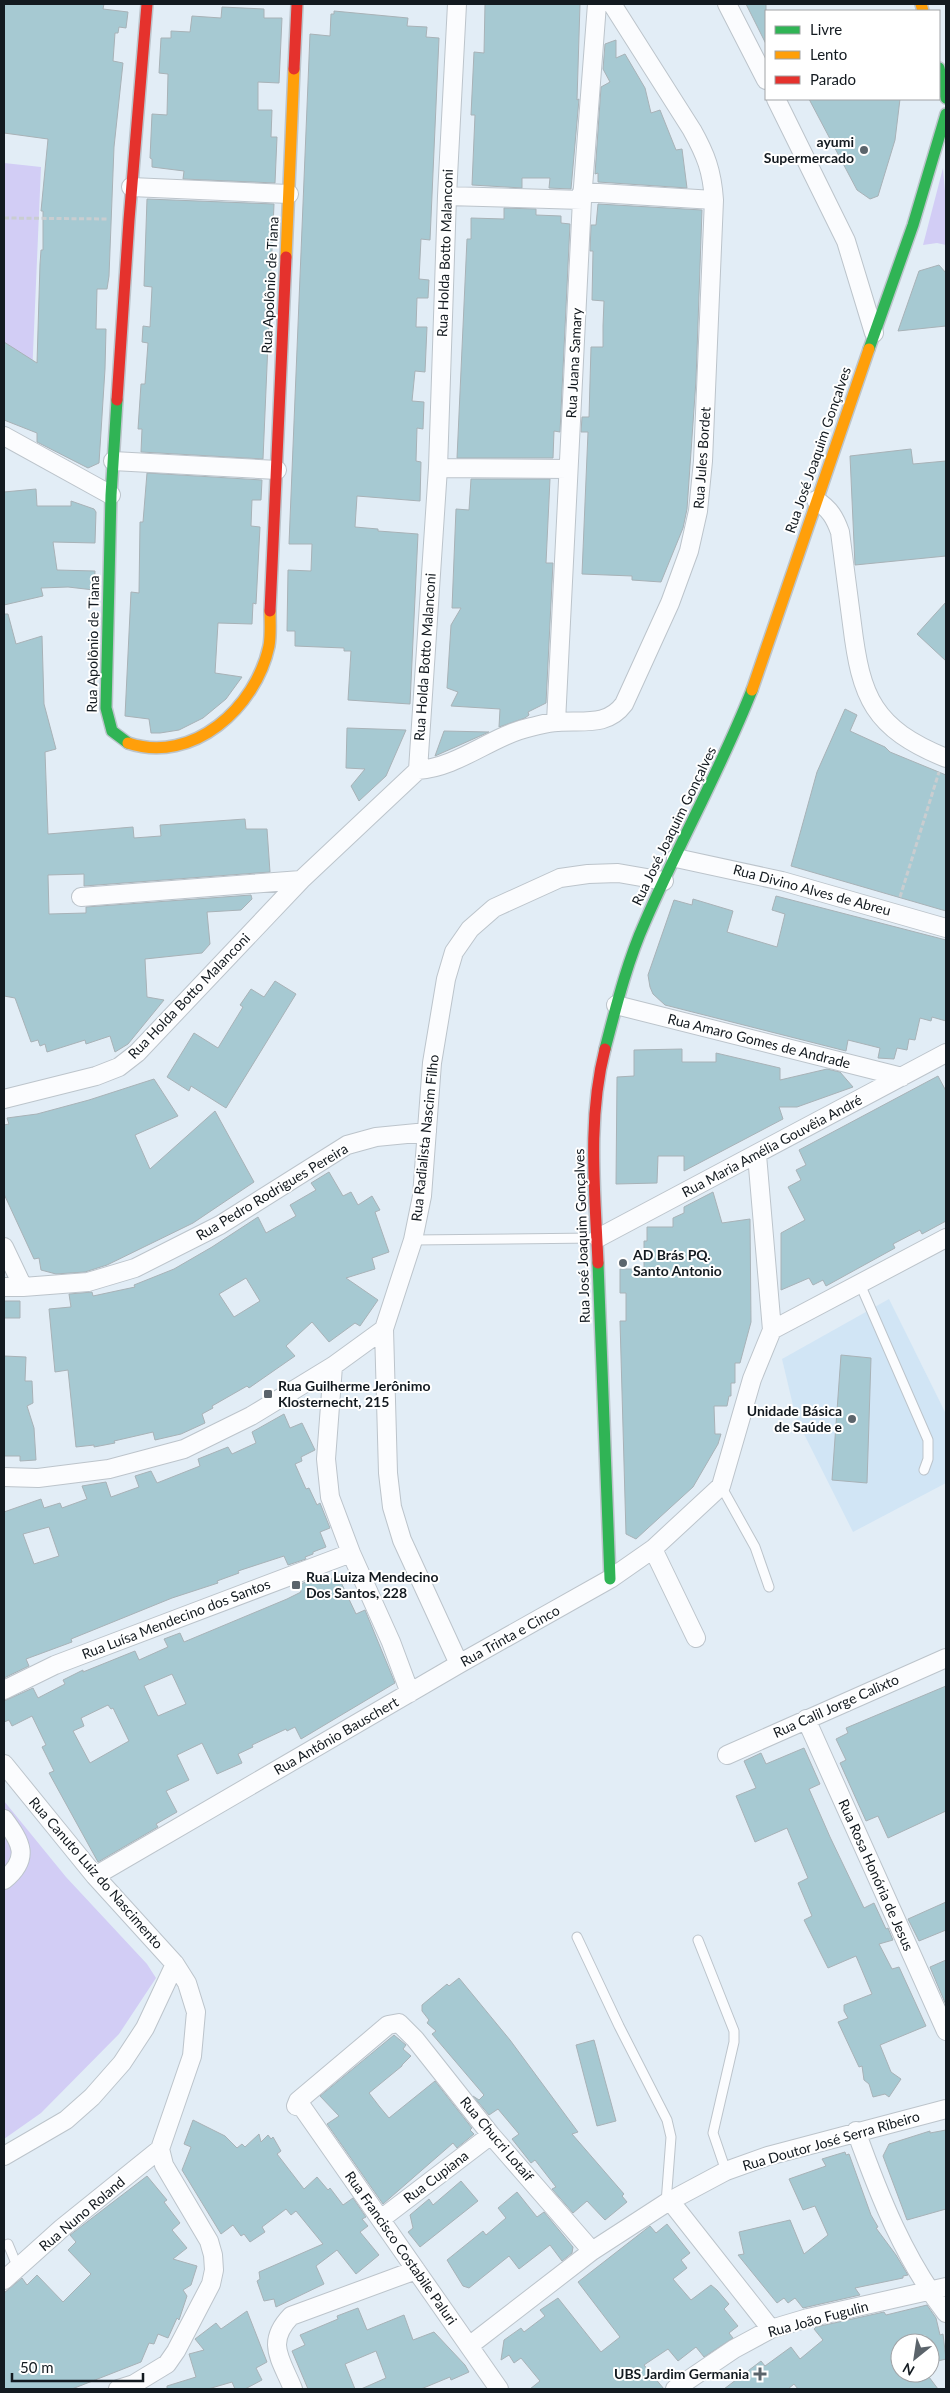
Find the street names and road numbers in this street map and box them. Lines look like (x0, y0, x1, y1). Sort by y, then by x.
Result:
street label: Rua Holda Botto Malanconi (433, 169, 456, 337)
street label: Rua Apolônio de Tiana (257, 216, 282, 354)
street label: Rua Juana Samary (562, 307, 585, 419)
street label: Rua José Joaquim Gonçalves (781, 364, 854, 535)
street label: Rua Jules Bordet (689, 406, 714, 510)
street label: Rua Holda Botto Malanconi (410, 572, 439, 741)
street label: Rua Apolônio de Tiana (83, 575, 102, 713)
street label: Rua José Joaquim Gonçalves (628, 744, 719, 908)
street label: Rua Divino Alves de Abreu (731, 860, 893, 919)
street label: Rua Holda Botto Malanconi (124, 929, 253, 1062)
street label: Rua Amaro Gomes de Andrade (666, 1010, 852, 1071)
street label: Rua Radialista Nascim Filho (407, 1054, 442, 1222)
street label: Rua Maria Amélia Gouvêia André (679, 1091, 865, 1200)
street label: Rua Pedro Rodrigues Pereira (193, 1139, 351, 1244)
street label: Rua José Joaquim Gonçalves (570, 1148, 593, 1324)
street label: Rua Luísa Mendecino dos Santos (79, 1575, 272, 1662)
street label: Rua Trinta e Cinco (457, 1601, 562, 1670)
street label: Rua Calil Jorge Calixto (770, 1670, 901, 1741)
street label: Rua Antônio Bauschert (270, 1693, 401, 1778)
street label: Rua Canuto Luiz do Nascimento (26, 1793, 167, 1952)
street label: Rua Rosa Honória de Jesus (835, 1796, 918, 1953)
street label: Rua Chucri Lotaif (457, 2093, 538, 2185)
street label: Rua Doutor José Serra Ribeiro (740, 2107, 922, 2174)
street label: Rua Cupiana (400, 2147, 472, 2207)
street label: Rua Francisco Costabile Paluri (342, 2168, 461, 2328)
street label: Rua Nuno Roland (35, 2173, 128, 2254)
street label: Rua João Fugulin (766, 2297, 870, 2340)

